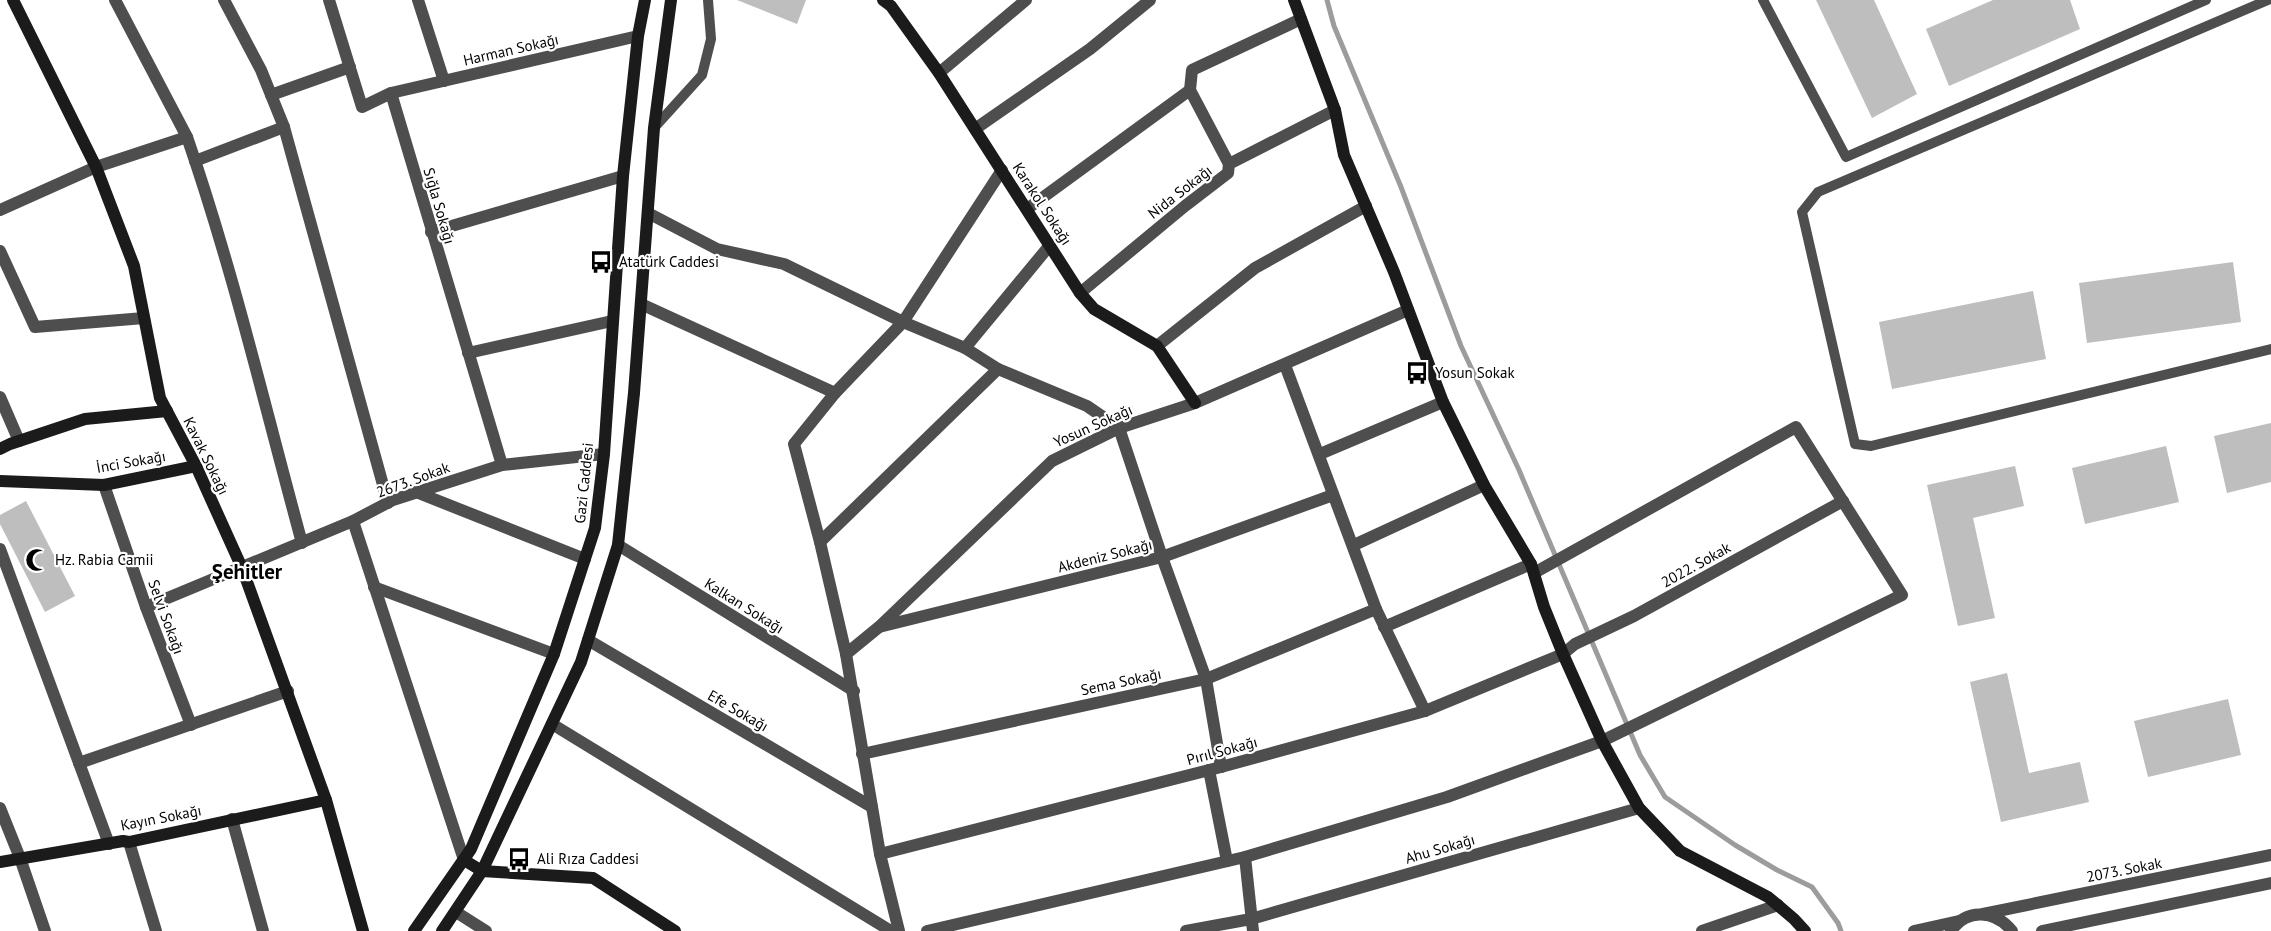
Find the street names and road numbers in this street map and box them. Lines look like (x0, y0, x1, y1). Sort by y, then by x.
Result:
street label: Harman Sokağı (461, 29, 560, 70)
street label: Karakol Sokağı (1009, 159, 1076, 249)
street label: Nida Sokağı (1144, 161, 1216, 223)
street label: Sığla Sokağı (420, 165, 459, 246)
street label: Yosun Sokağı (1050, 400, 1135, 451)
street label: Kavak Sokağı (179, 414, 233, 498)
street label: Gazi Caddesi (570, 442, 597, 524)
street label: İnci Sokağı (95, 446, 167, 477)
street label: 2673. Sokak (374, 457, 453, 502)
street label: Akdeniz Sokağı (1056, 535, 1154, 576)
street label: 2022. Sokak (1658, 537, 1735, 591)
street label: Kalkan Sokağı (701, 574, 788, 638)
street label: Selvi Sokağı (144, 577, 189, 657)
street label: Sema Sokağı (1079, 664, 1163, 699)
street label: Efe Sokağı (704, 686, 772, 736)
street label: Pırıl Sokağı (1184, 732, 1259, 769)
street label: Kayın Sokağı (119, 800, 203, 835)
street label: Ahu Sokağı (1403, 829, 1477, 868)
street label: 2073. Sokak (2085, 853, 2164, 886)

